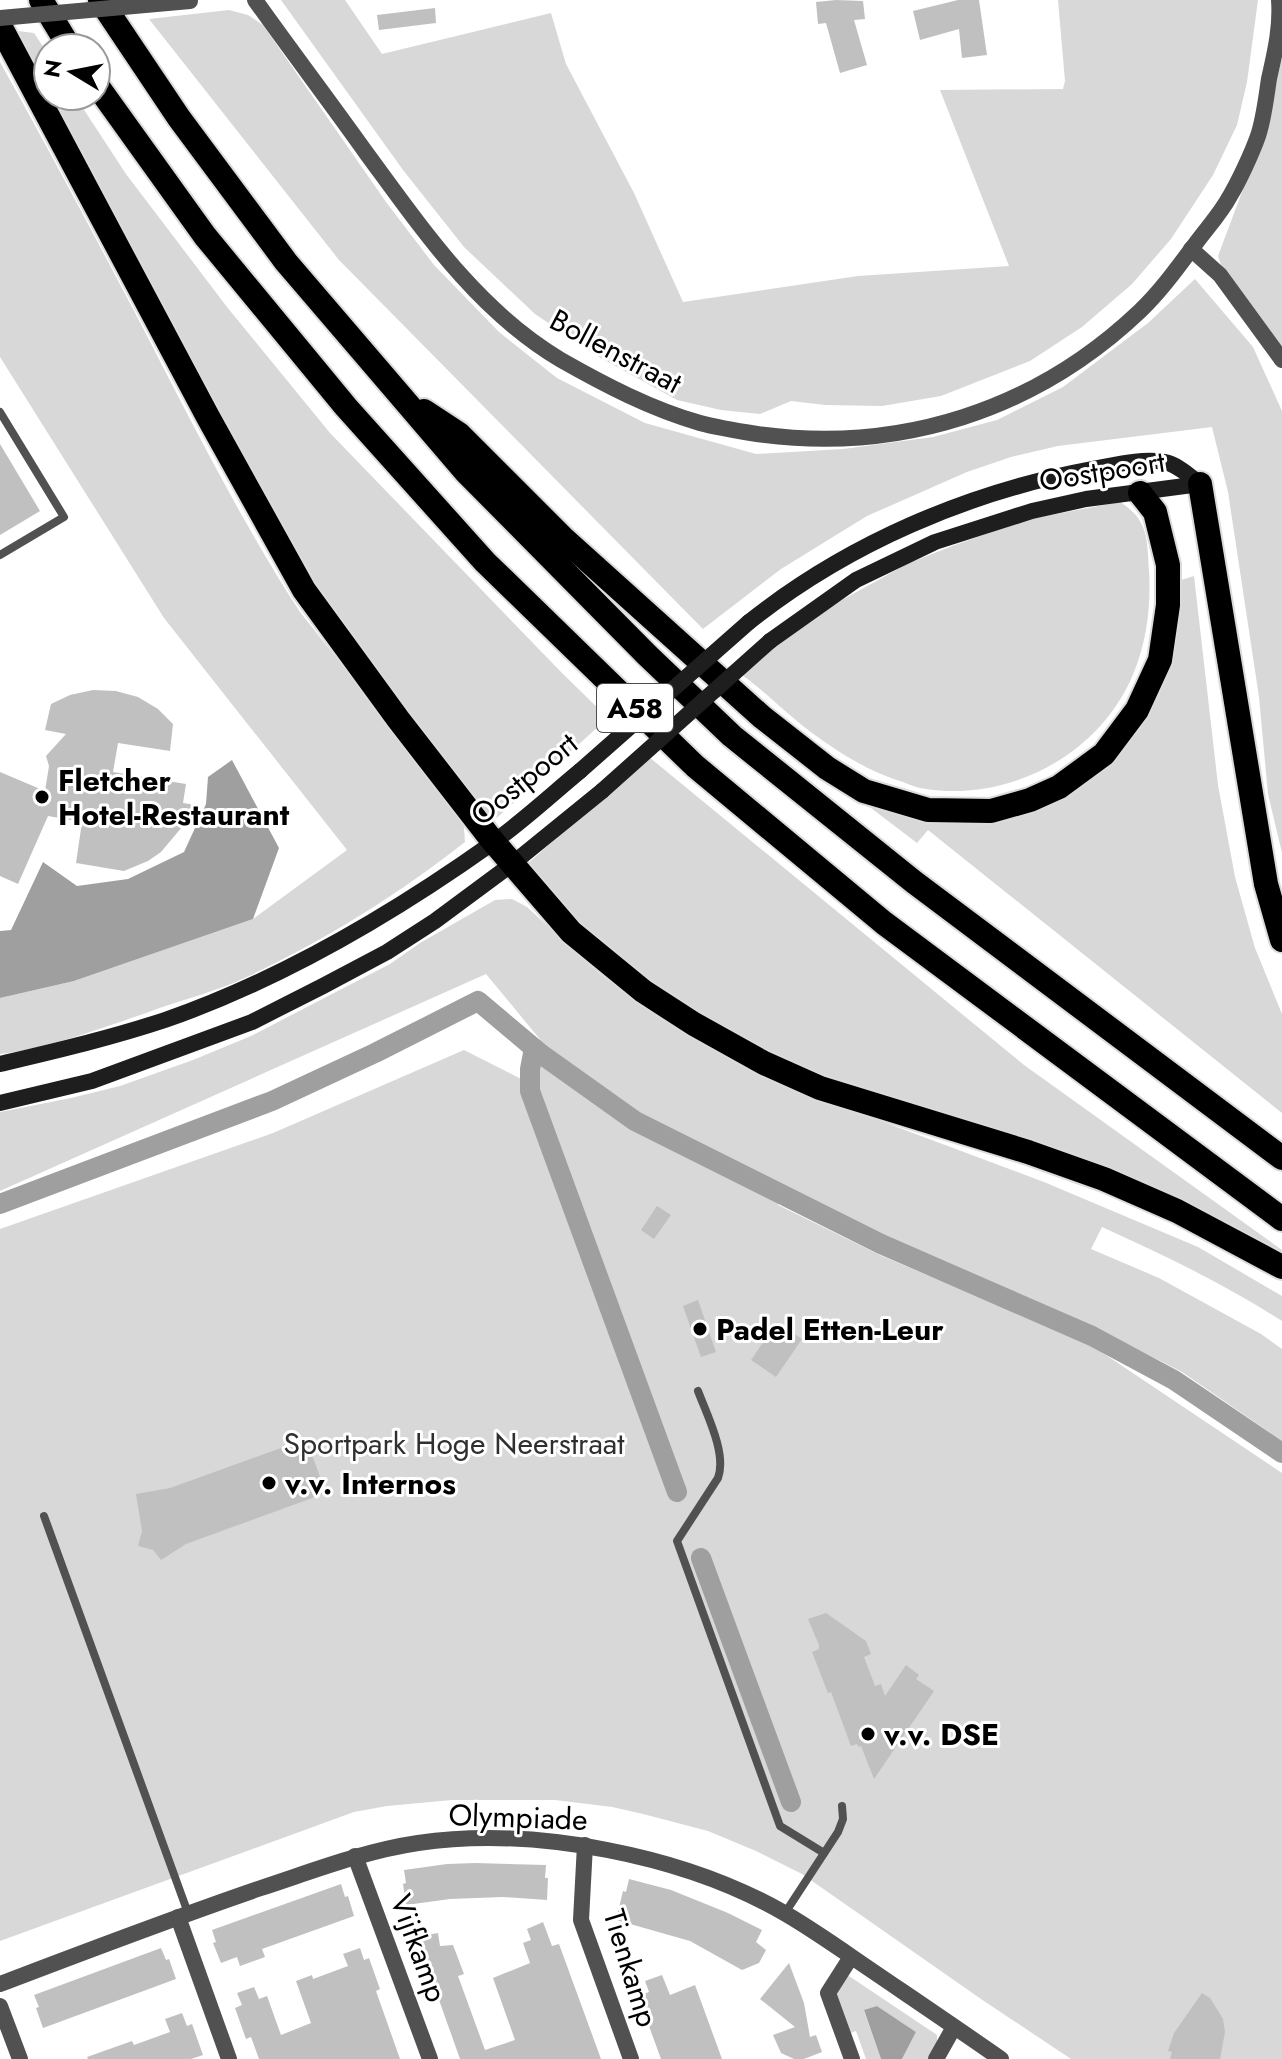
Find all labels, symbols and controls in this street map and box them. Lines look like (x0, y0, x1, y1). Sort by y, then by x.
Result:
north arrow (32, 32, 112, 112)
text: N (35, 57, 70, 80)
street label: Bollenstraat (542, 298, 690, 404)
street label: Oostpoort (1036, 440, 1169, 502)
road number: A58 (597, 684, 673, 732)
street label: Oostpoort (461, 722, 587, 836)
place label: Fletcher Hotel-Restaurant (58, 759, 290, 836)
marker: Fletcher Hotel-Restaurant (33, 788, 51, 806)
place label: Padel Etten-Leur (716, 1308, 944, 1351)
marker: Padel Etten-Leur (691, 1320, 709, 1338)
park label: Sportpark Hoge Neerstraat (284, 1422, 625, 1465)
place label: v.v. Internos (284, 1462, 456, 1505)
marker: v.v. Internos (260, 1474, 278, 1492)
place label: v.v. DSE (883, 1713, 999, 1756)
marker: v.v. DSE (859, 1725, 877, 1743)
street label: Olympiade (448, 1793, 588, 1841)
street label: Vijfkamp (380, 1888, 458, 2008)
street label: Tienkamp (593, 1904, 669, 2032)

